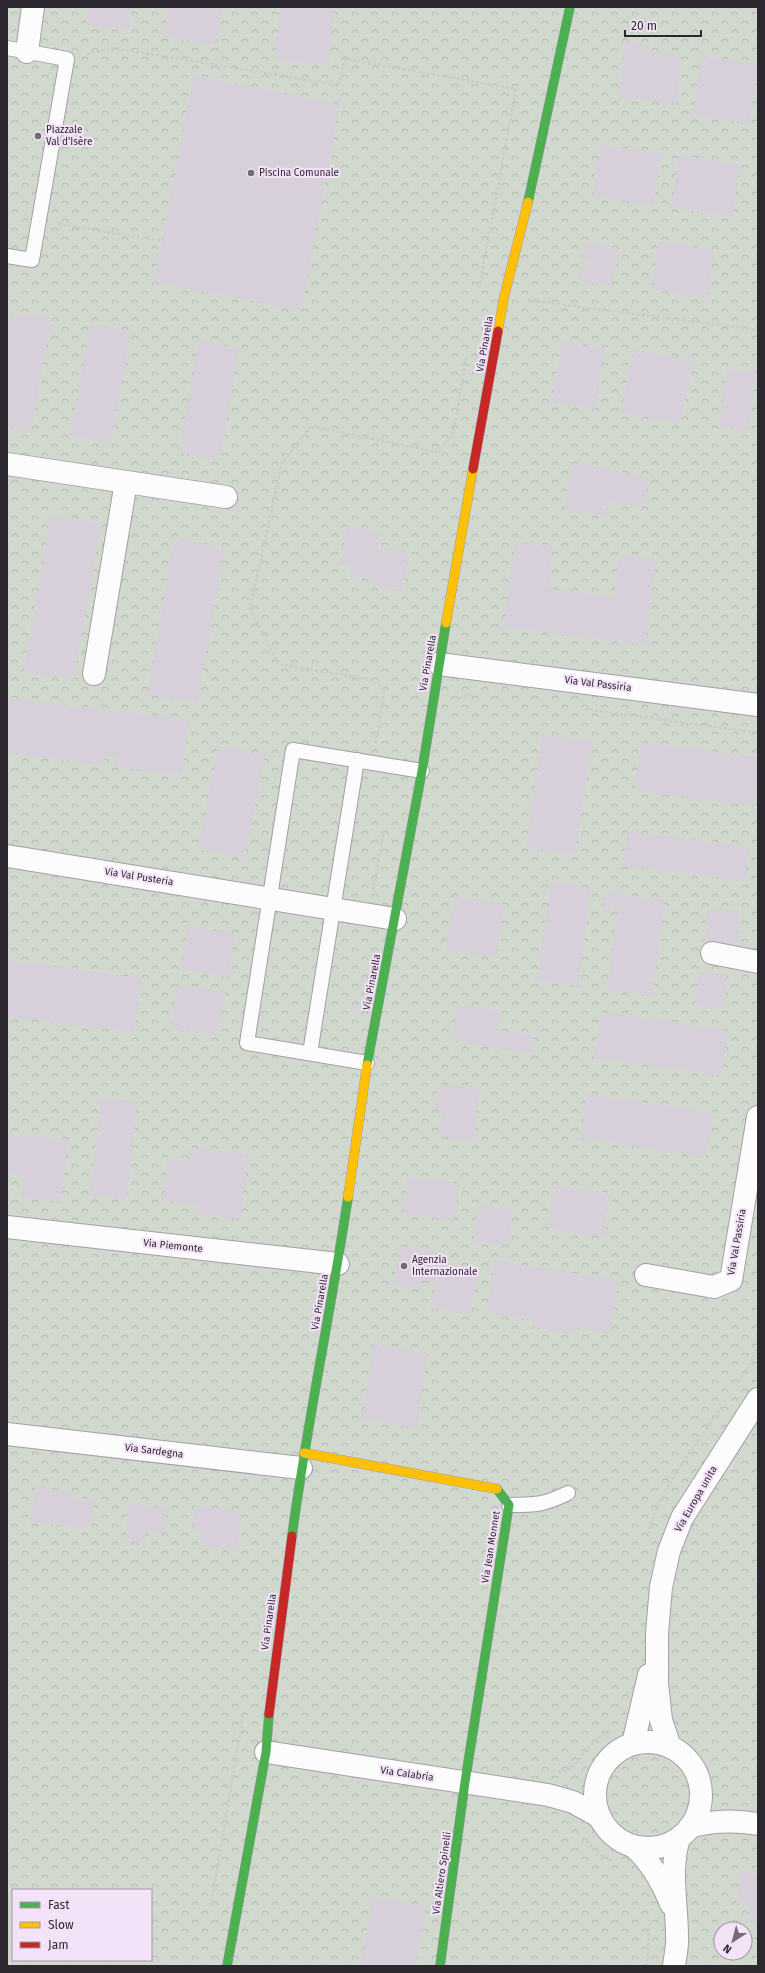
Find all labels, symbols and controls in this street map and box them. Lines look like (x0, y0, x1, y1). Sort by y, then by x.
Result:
scale bar (625, 12, 701, 38)
text: 20 m (631, 19, 657, 33)
place label: Piazzale Val d'Isère (46, 124, 92, 148)
marker: Piazzale Val d'Isère (33, 131, 43, 141)
place label: Piscina Comunale (259, 167, 339, 179)
marker: Piscina Comunale (246, 168, 256, 178)
street label: Via Pinarella (474, 315, 496, 373)
street label: Via Pinarella (417, 634, 439, 692)
street label: Via Val Passiria (564, 674, 632, 694)
street label: Via Val Pusteria (104, 866, 174, 888)
street label: Via Pinarella (361, 953, 383, 1011)
street label: Via Val Passiria (725, 1208, 749, 1276)
street label: Via Piemonte (143, 1237, 203, 1255)
place label: Agenzia Internazionale (412, 1254, 477, 1278)
marker: Agenzia Internazionale (399, 1261, 409, 1271)
street label: Via Pinarella (309, 1273, 331, 1331)
street label: Via Sardegna (124, 1441, 184, 1461)
street label: Via Europa unita (672, 1464, 720, 1534)
street label: Via Jean Monnet (479, 1510, 503, 1584)
street label: Via Pinarella (259, 1593, 279, 1651)
street label: Via Calabria (380, 1764, 434, 1784)
street label: Via Altiero Spinelli (430, 1831, 454, 1915)
legend (12, 1889, 152, 1961)
text: Fast (48, 1898, 70, 1912)
text: Slow (48, 1918, 74, 1932)
north arrow (713, 1921, 753, 1961)
text: Jam (48, 1938, 68, 1952)
text: N (721, 1941, 734, 1956)

